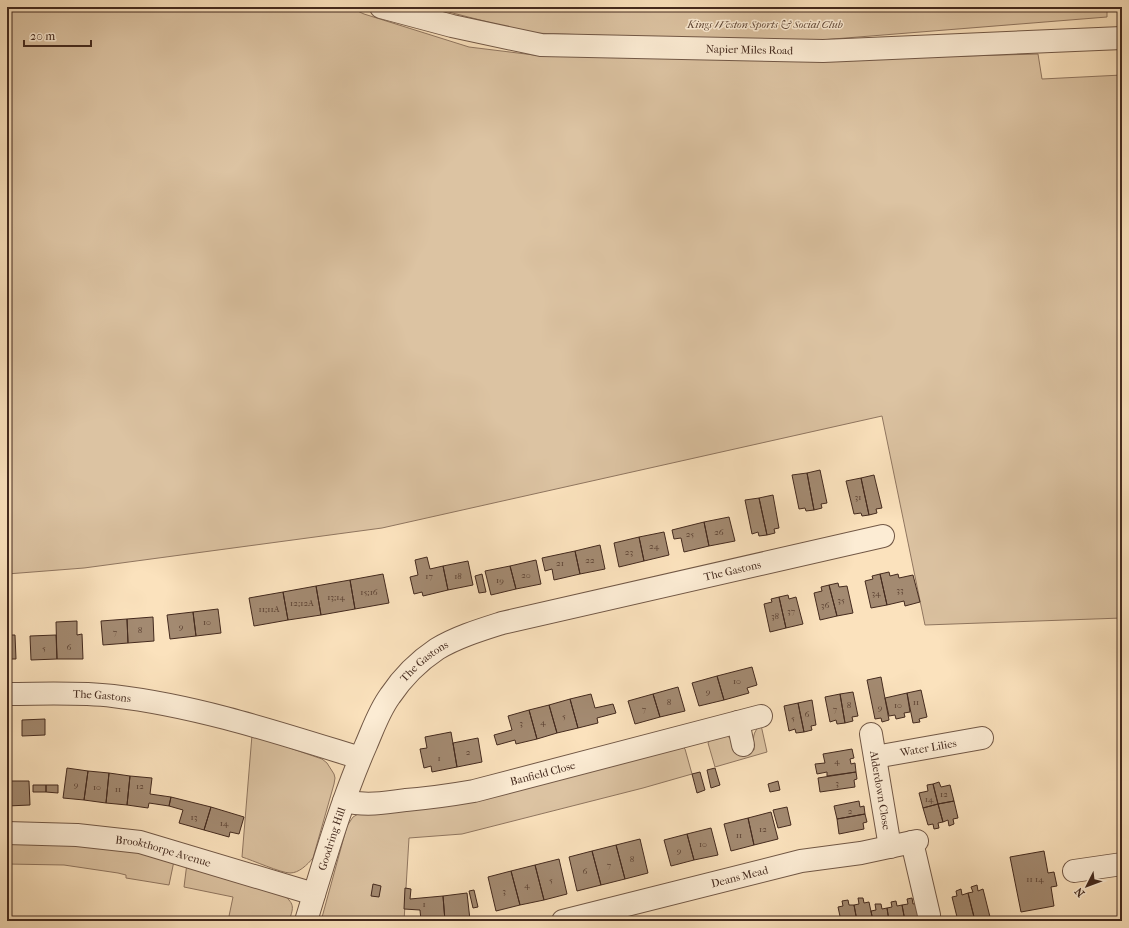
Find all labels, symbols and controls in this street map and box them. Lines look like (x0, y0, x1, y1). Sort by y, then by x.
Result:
park label: Kings Weston Sports & Social Club (686, 18, 843, 31)
scale bar (24, 22, 91, 48)
text: 20 m (30, 29, 55, 43)
street label: Napier Miles Road (706, 43, 794, 57)
house number: 31 (855, 492, 861, 502)
house number: 26 (714, 527, 724, 537)
house number: 25 (686, 529, 694, 539)
house number: 24 (649, 541, 660, 551)
house number: 23 (625, 547, 633, 557)
house number: 22 (585, 555, 595, 565)
house number: 21 (556, 558, 564, 568)
street label: The Gastons (703, 558, 762, 584)
house number: 20 (521, 570, 531, 580)
house number: 17 (425, 571, 433, 581)
house number: 18 (454, 571, 462, 581)
house number: 19 (496, 575, 504, 585)
house number: 33 (896, 585, 904, 595)
house number: 15;16 (360, 587, 378, 597)
house number: 34 (871, 588, 881, 598)
house number: 13;14 (327, 592, 346, 602)
house number: 35 (837, 595, 845, 605)
house number: 12;12A (290, 598, 314, 608)
house number: 36 (821, 600, 829, 610)
house number: 11;11A (259, 604, 280, 614)
house number: 37 (787, 606, 796, 616)
house number: 38 (771, 611, 780, 621)
house number: 10 (203, 617, 211, 627)
house number: 9 (179, 621, 184, 631)
house number: 8 (138, 625, 143, 635)
house number: 7 (113, 627, 118, 637)
street label: The Gastons (398, 638, 450, 685)
house number: 6 (67, 642, 72, 652)
house number: 5 (42, 643, 46, 653)
house number: 10 (733, 676, 741, 686)
house number: 9 (706, 686, 711, 696)
street label: The Gastons (73, 688, 132, 705)
house number: 8 (667, 697, 672, 707)
house number: 11 (913, 697, 919, 707)
house number: 8 (847, 700, 852, 710)
house number: 10 (894, 700, 902, 710)
house number: 9 (878, 702, 883, 712)
house number: 7 (642, 704, 647, 714)
house number: 7 (833, 704, 838, 714)
house number: 6 (805, 709, 810, 719)
house number: 5 (562, 711, 566, 721)
house number: 5 (791, 713, 795, 723)
house number: 4 (540, 717, 546, 727)
house number: 3 (519, 718, 523, 728)
street label: Water Lilies (898, 737, 958, 760)
house number: 2 (466, 747, 471, 757)
street label: Alderdown Close (867, 749, 893, 831)
house number: 1 (437, 753, 441, 763)
house number: 4 (834, 756, 840, 766)
street label: Banfield Close (509, 759, 577, 788)
house number: 3 (835, 778, 839, 788)
house number: 9 (74, 779, 79, 789)
house number: 12 (136, 781, 144, 791)
house number: 10 (93, 782, 101, 792)
house number: 11 (115, 784, 121, 794)
house number: 12 (940, 789, 948, 799)
house number: 14 (925, 794, 934, 804)
street label: Goodring Hill (316, 806, 348, 872)
house number: 2 (848, 806, 853, 816)
house number: 13 (191, 812, 198, 822)
house number: 14 (220, 818, 229, 828)
house number: 12 (759, 824, 767, 834)
house number: 11 (736, 830, 742, 840)
street label: Brookthorpe Avenue (115, 833, 213, 870)
house number: 10 (699, 839, 707, 849)
house number: 9 (677, 845, 682, 855)
house number: 8 (630, 854, 635, 864)
house number: 7 (607, 860, 612, 870)
street label: Deans Mead (710, 863, 770, 890)
house number: 6 (583, 866, 588, 876)
north arrow (1067, 866, 1107, 906)
house number: 11-14 (1026, 874, 1044, 884)
house number: 5 (549, 875, 553, 885)
house number: 4 (524, 880, 530, 890)
text: N (1072, 884, 1088, 900)
house number: 3 (502, 886, 506, 896)
house number: 1 (422, 899, 426, 909)

